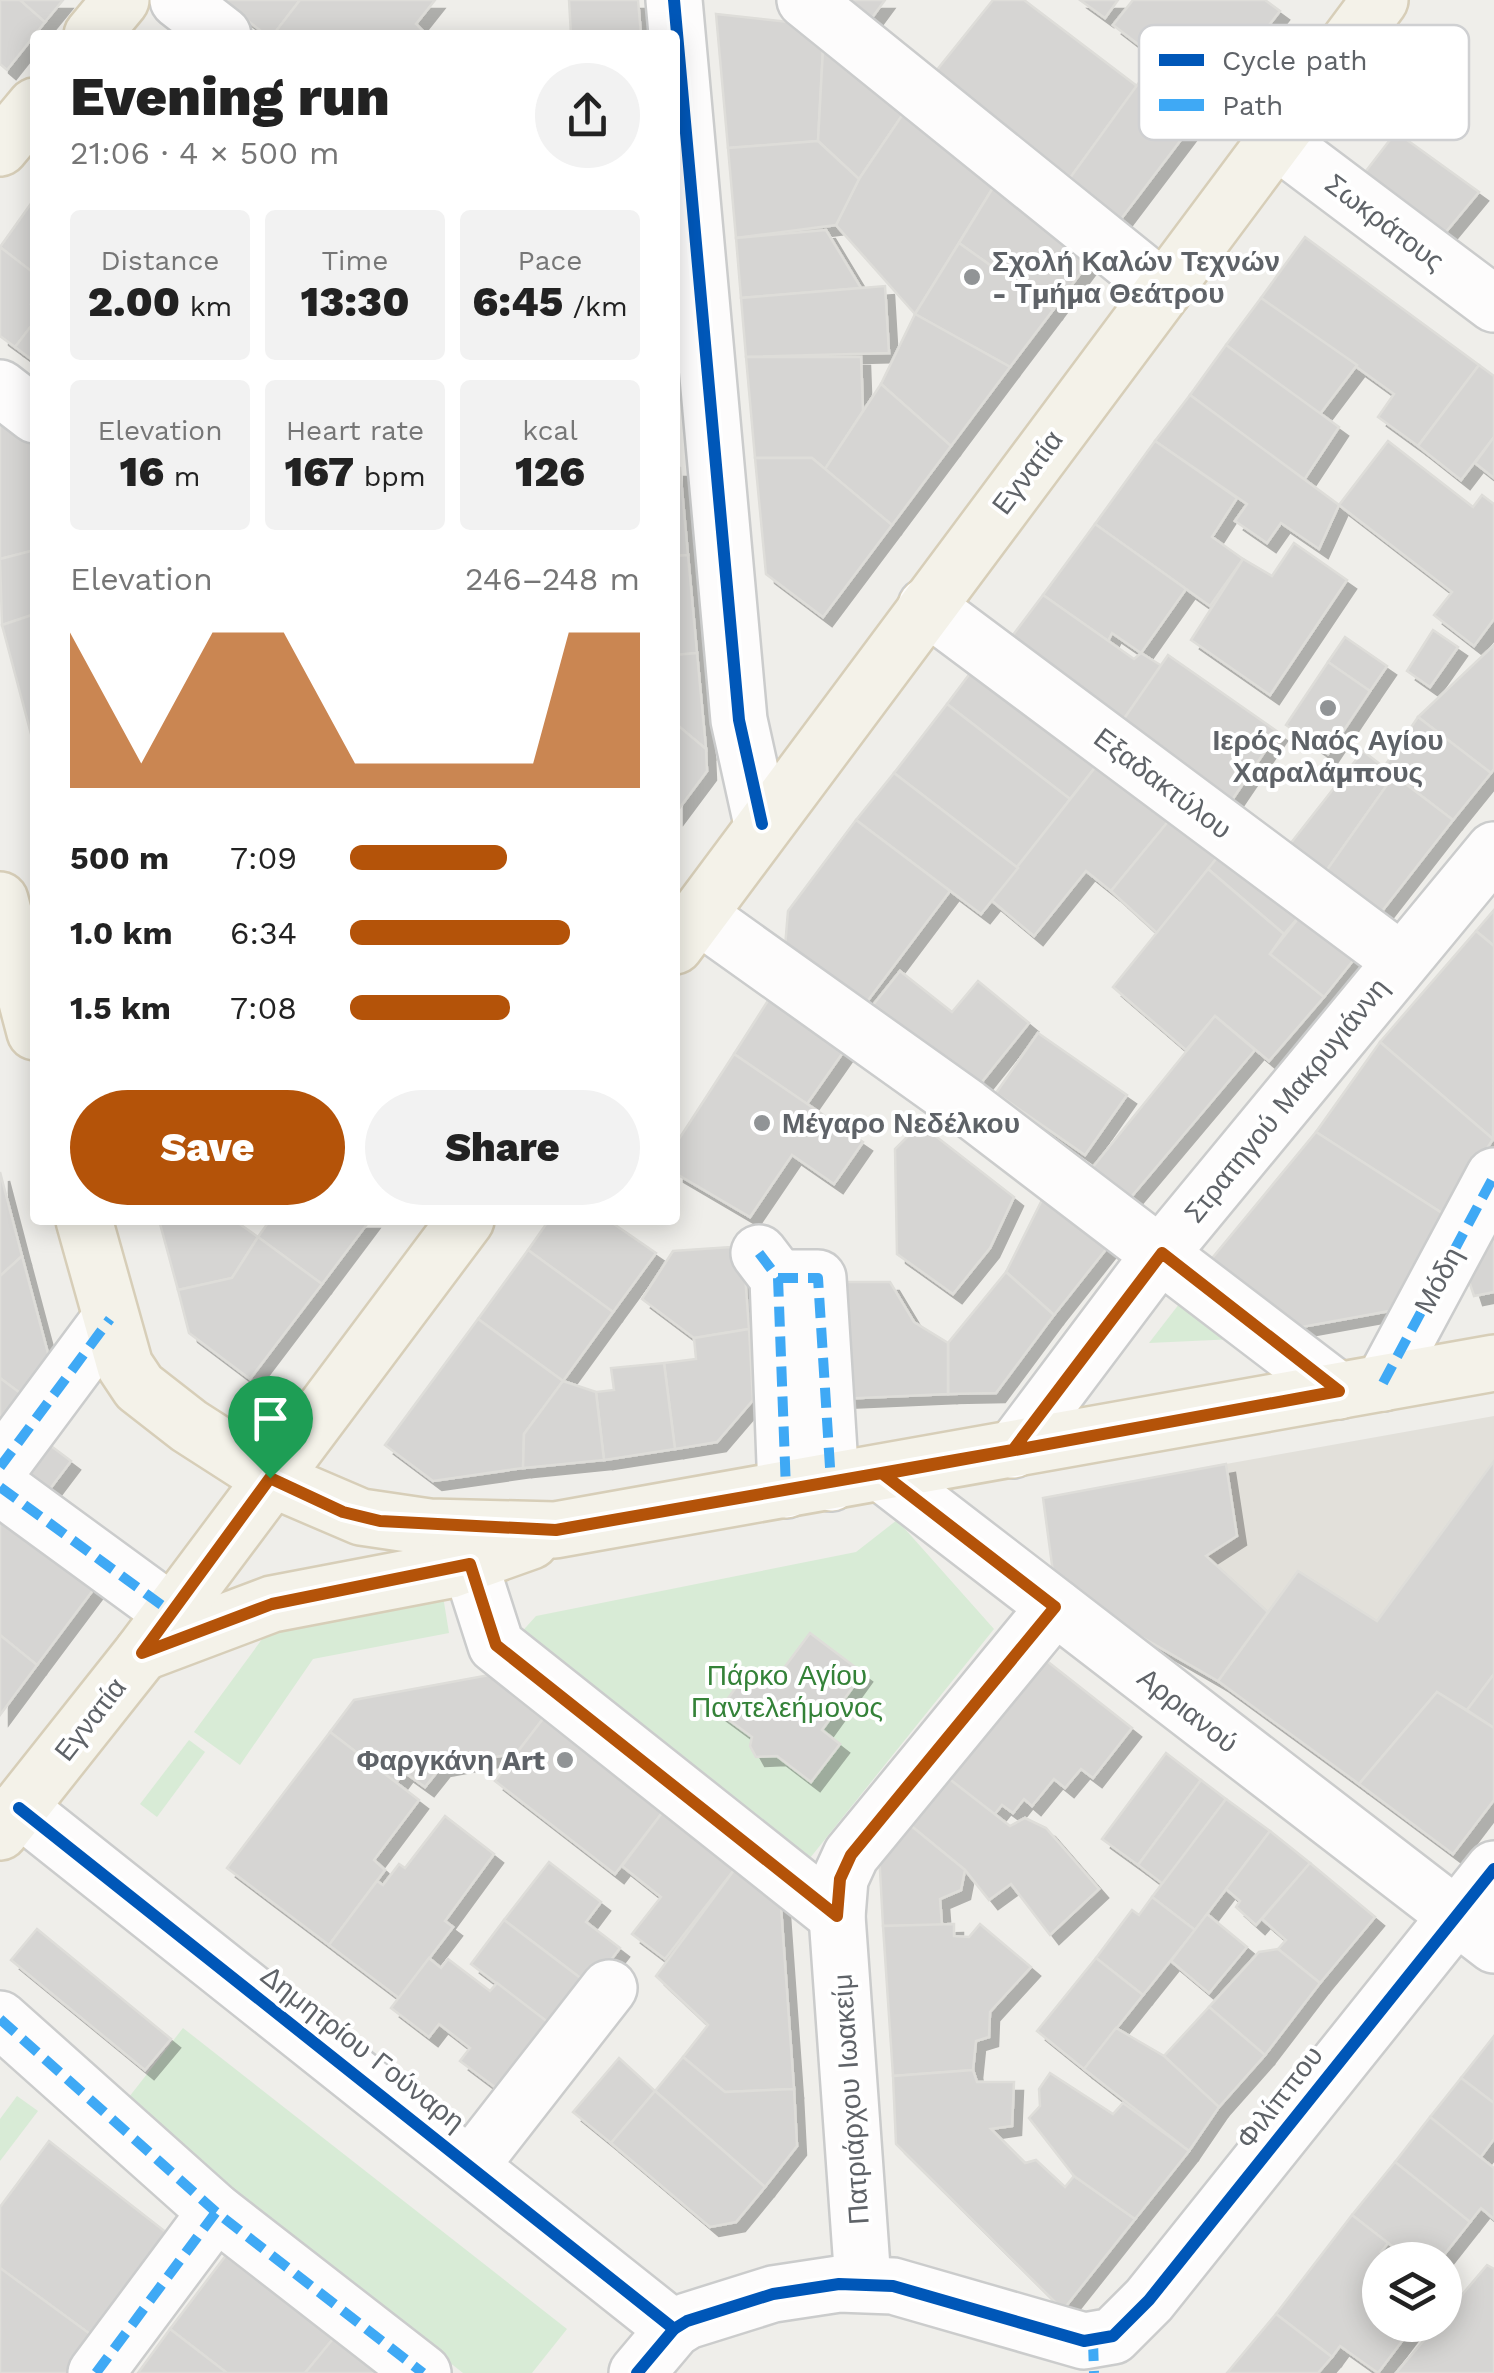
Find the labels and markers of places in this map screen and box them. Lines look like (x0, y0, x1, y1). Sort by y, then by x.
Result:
place label: Σχολή Καλών Τεχνών - Τμήμα Θεάτρου (992, 245, 1280, 310)
marker: Σχολή Καλών Τεχνών - Τμήμα Θεάτρου (961, 266, 983, 288)
marker: Ιερός Ναός Αγίου Χαραλάμπους (1317, 697, 1339, 719)
place label: Ιερός Ναός Αγίου Χαραλάμπους (1212, 724, 1444, 789)
place label: Μέγαρο Νεδέλκου (782, 1107, 1020, 1140)
marker: Μέγαρο Νεδέλκου (751, 1112, 773, 1134)
pin (228, 1376, 313, 1479)
place label: Φαργκάνη Art (356, 1744, 545, 1777)
marker: Φαργκάνη Art (554, 1749, 576, 1771)

